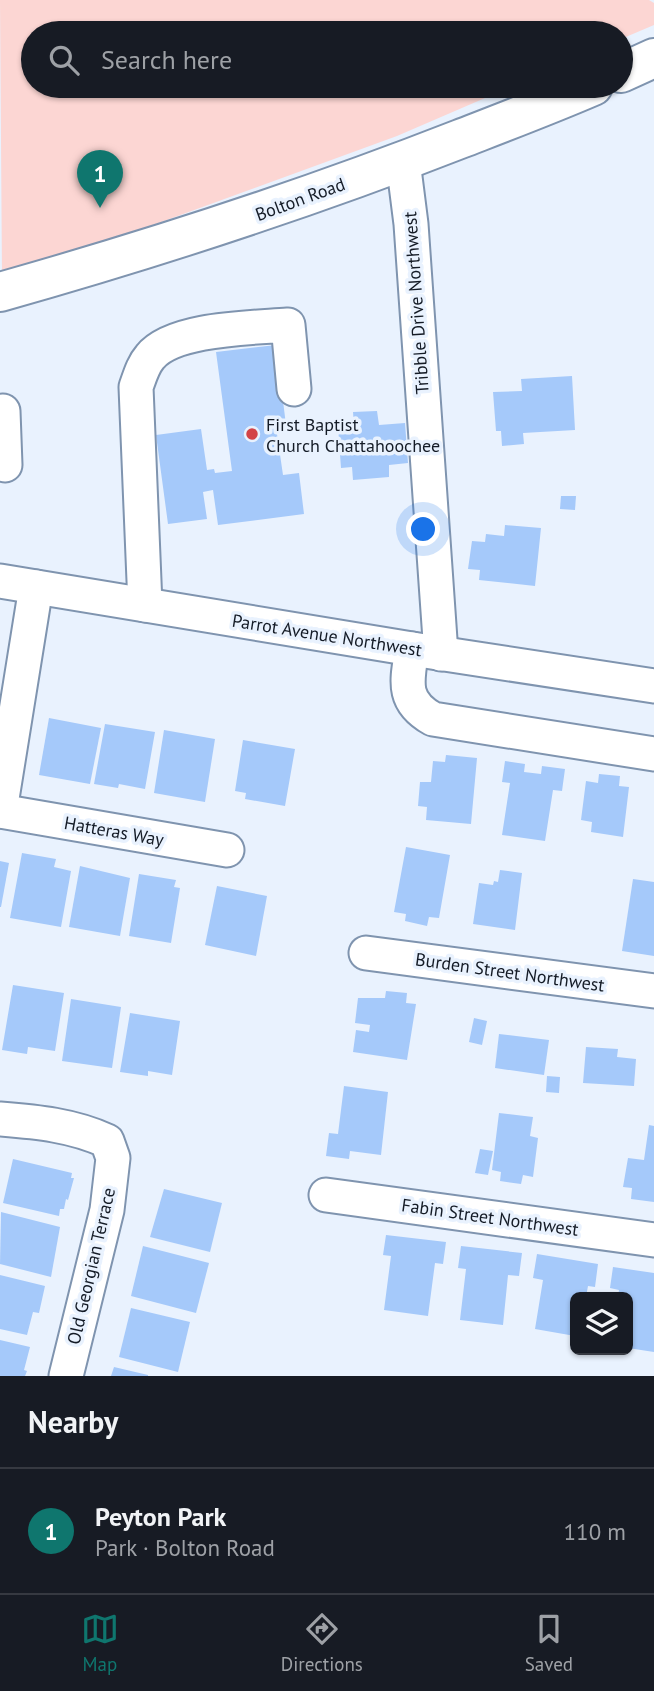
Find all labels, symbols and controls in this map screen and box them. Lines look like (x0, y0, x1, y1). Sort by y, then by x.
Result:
search box (21, 21, 633, 98)
icon: search (45, 41, 83, 79)
text: Search here (101, 43, 232, 76)
pin: 1 (77, 150, 123, 208)
street label: Bolton Road (252, 172, 348, 226)
street label: Tribble Drive Northwest (398, 211, 434, 395)
place label: First Baptist Church Chattahoochee (266, 413, 440, 457)
marker: First Baptist Church Chattahoochee (244, 426, 260, 442)
your location (406, 512, 440, 546)
street label: Parrot Avenue Northwest (230, 609, 424, 661)
street label: Hatteras Way (62, 811, 166, 851)
street label: Burden Street Northwest (414, 947, 606, 997)
street label: Old Georgian Terrace (62, 1185, 120, 1347)
street label: Fabin Street Northwest (400, 1193, 580, 1241)
map controls (570, 1292, 633, 1355)
button: layers (570, 1292, 633, 1355)
text: Nearby (28, 1402, 118, 1441)
text: Peyton Park (95, 1500, 226, 1533)
text: 1 (44, 1517, 58, 1546)
text: 110 m (564, 1517, 626, 1546)
text: Park · Bolton Road (95, 1533, 275, 1562)
tab: Map (81, 1610, 119, 1676)
tab: Directions (281, 1610, 363, 1676)
tab: Saved (525, 1610, 573, 1676)

